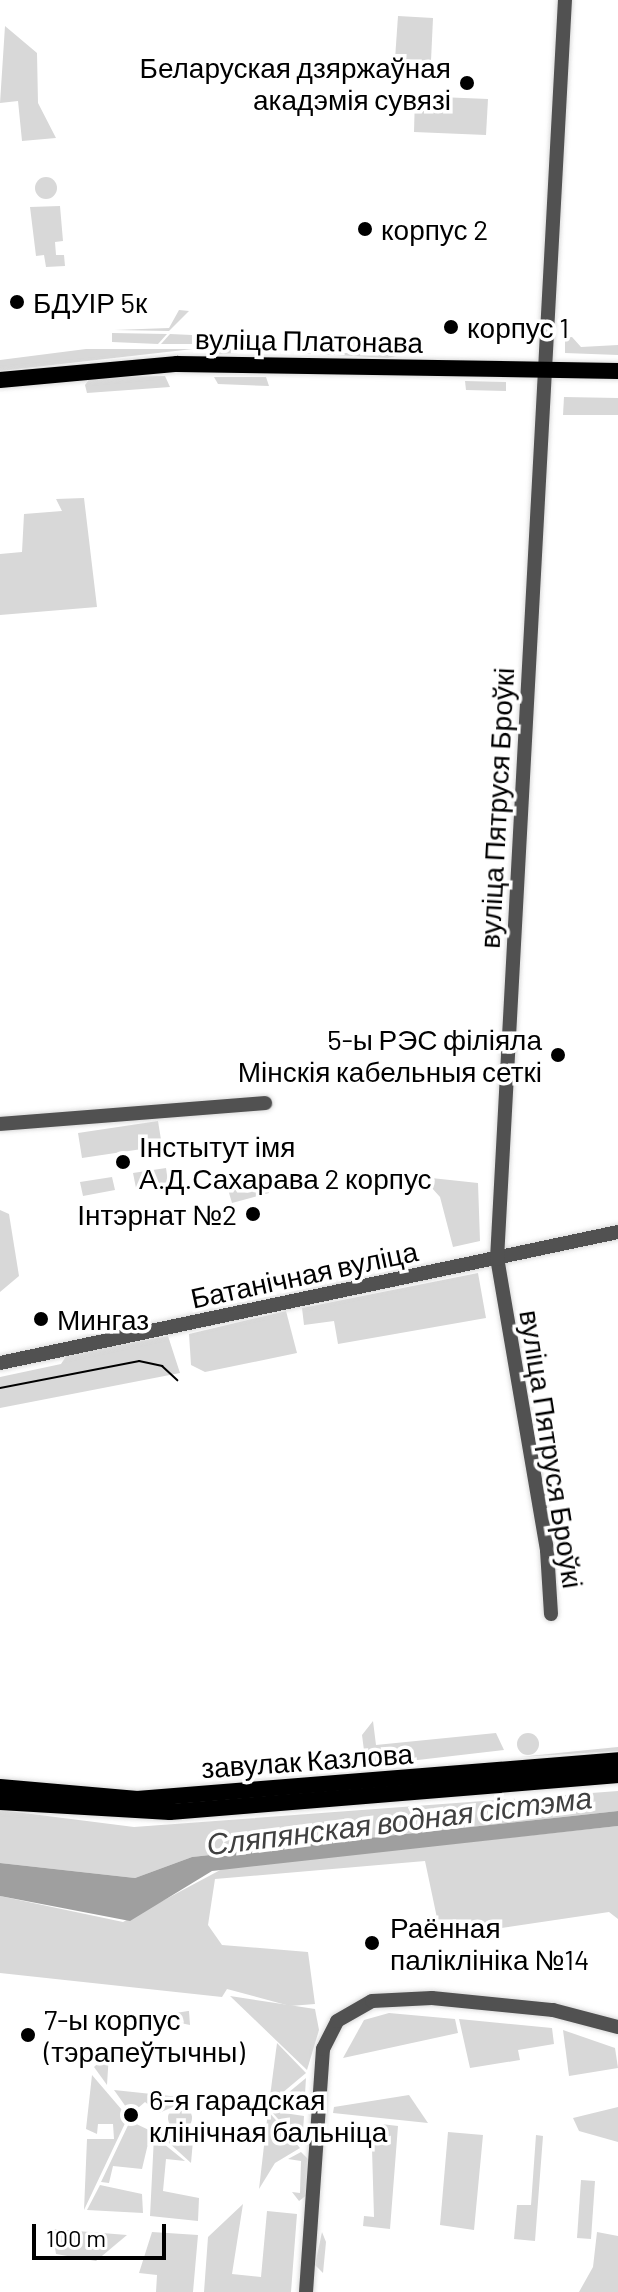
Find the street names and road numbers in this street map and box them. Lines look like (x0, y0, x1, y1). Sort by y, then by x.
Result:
street label: вуліца Платонава (195, 321, 423, 359)
street label: вуліца Пятруся Броўкі (472, 667, 520, 949)
street label: Батанічная вуліца (187, 1234, 421, 1314)
street label: вуліца Пятруся Броўкі (513, 1307, 591, 1591)
street label: завулак Казлова (200, 1736, 414, 1784)

